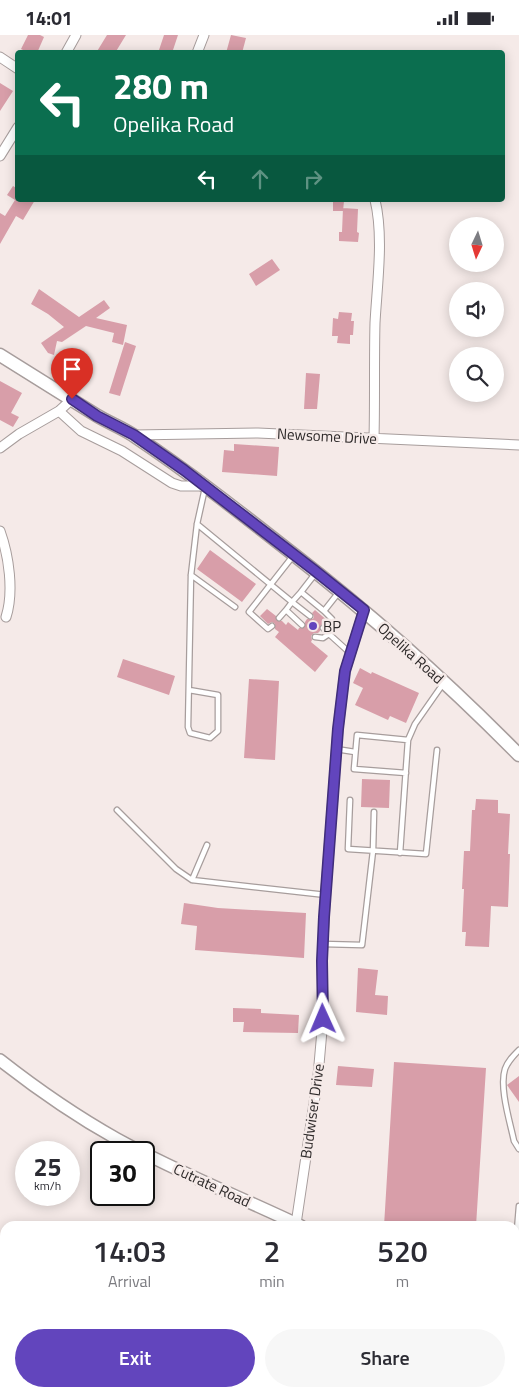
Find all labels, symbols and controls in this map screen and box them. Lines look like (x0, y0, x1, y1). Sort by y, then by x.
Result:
text: 14:01 (25, 3, 72, 32)
text: 280 m (113, 59, 209, 113)
icon: left (30, 70, 95, 135)
text: Opelika Road (113, 107, 234, 141)
icon: left (193, 165, 221, 193)
icon: ahead (246, 165, 274, 193)
icon: right (299, 165, 327, 193)
north arrow (449, 217, 504, 273)
map controls (449, 217, 504, 402)
button: sound (449, 282, 504, 337)
button: search (449, 347, 504, 402)
pin (51, 348, 93, 399)
icon: arrive (58, 355, 86, 383)
street label: Newsome Drive (276, 422, 378, 450)
place label: BP (323, 615, 341, 638)
street label: Opelika Road (373, 617, 449, 689)
marker: BP (307, 620, 319, 632)
position arrow (296, 992, 348, 1044)
street label: Budwiser Drive (294, 1062, 330, 1160)
speed limit sign: 30 (90, 1141, 155, 1206)
text: 25 (33, 1148, 62, 1186)
street label: Cutrate Road (170, 1157, 254, 1213)
text: km/h (34, 1176, 61, 1195)
text: 14:03 (92, 1228, 167, 1274)
text: 2 (264, 1228, 280, 1274)
text: 520 (377, 1228, 428, 1274)
text: Arrival (108, 1269, 151, 1293)
text: min (259, 1269, 285, 1293)
text: m (396, 1269, 409, 1293)
button: Exit (15, 1329, 255, 1387)
button: Share (265, 1329, 505, 1387)

